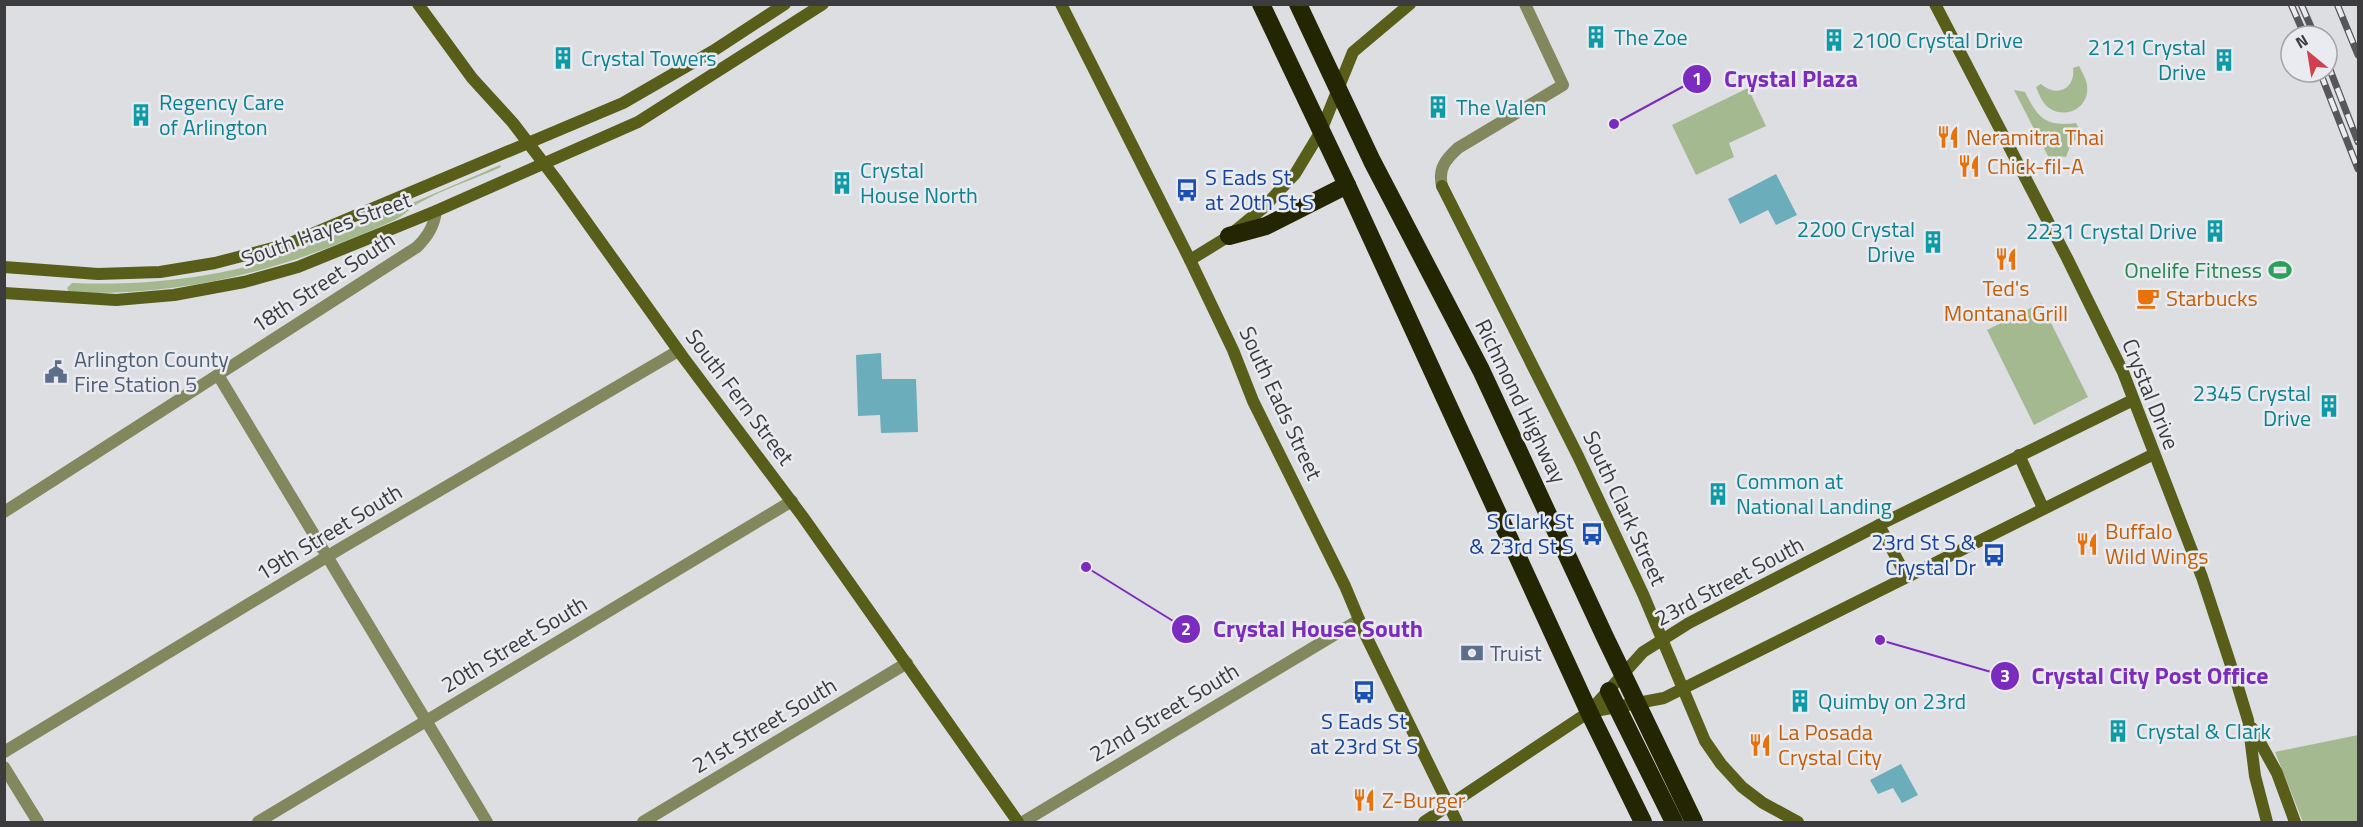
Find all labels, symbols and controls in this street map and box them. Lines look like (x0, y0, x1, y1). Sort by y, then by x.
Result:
place label: The Zoe (1614, 20, 1688, 54)
place label: 2100 Crystal Drive (1852, 23, 2023, 57)
building icon: The Zoe (1583, 24, 1609, 50)
north arrow (2279, 24, 2339, 84)
building icon: 2100 Crystal Drive (1821, 27, 1847, 53)
text: N (2291, 28, 2312, 54)
place label: 2121 Crystal Drive (2088, 30, 2206, 89)
place label: Crystal Towers (581, 41, 717, 75)
building icon: Crystal Towers (550, 45, 576, 71)
building icon: 2121 Crystal Drive (2211, 47, 2237, 73)
callout: Crystal Plaza (1682, 58, 1870, 100)
text: Crystal Plaza (1724, 60, 1858, 96)
text: 1 (1692, 65, 1702, 92)
place label: Regency Care of Arlington (159, 85, 284, 144)
place label: The Valen (1456, 90, 1547, 124)
building icon: The Valen (1425, 94, 1451, 120)
building icon: Regency Care of Arlington (128, 102, 154, 128)
place label: Neramitra Thai (1966, 120, 2104, 154)
restaurant icon: Neramitra Thai (1935, 124, 1961, 150)
place label: Chick-fil-A (1987, 149, 2084, 183)
place label: Crystal House North (860, 153, 978, 212)
restaurant icon: Chick-fil-A (1956, 153, 1982, 179)
place label: S Eads St at 20th St S (1205, 160, 1314, 219)
building icon: Crystal House North (829, 170, 855, 196)
bus stop icon: S Eads St at 20th St S (1174, 177, 1200, 203)
street label: South Hayes Street (236, 182, 416, 276)
place label: 2200 Crystal Drive (1797, 212, 1915, 271)
place label: 2231 Crystal Drive (2026, 214, 2197, 248)
building icon: 2231 Crystal Drive (2202, 218, 2228, 244)
street label: 18th Street South (244, 223, 402, 341)
building icon: 2200 Crystal Drive (1920, 229, 1946, 255)
restaurant icon: Ted's Montana Grill (1993, 246, 2019, 272)
place label: Onelife Fitness (2124, 253, 2262, 287)
sports icon: Onelife Fitness (2267, 257, 2293, 283)
place label: Ted's Montana Grill (1944, 271, 2068, 330)
place label: Starbucks (2166, 281, 2258, 315)
cafe icon: Starbucks (2135, 285, 2161, 311)
street label: Richmond Highway (1466, 313, 1576, 489)
street label: South Eads Street (1230, 320, 1332, 486)
street label: South Fern Street (677, 322, 803, 472)
street label: Crystal Drive (2113, 333, 2189, 455)
place label: Arlington County Fire Station 5 (74, 342, 229, 401)
public building icon: Arlington County Fire Station 5 (43, 359, 69, 385)
place label: 2345 Crystal Drive (2193, 376, 2311, 435)
building icon: 2345 Crystal Drive (2316, 393, 2342, 419)
street label: South Clark Street (1574, 425, 1676, 591)
place label: Common at National Landing (1736, 464, 1892, 523)
street label: 19th Street South (249, 475, 409, 589)
building icon: Common at National Landing (1705, 481, 1731, 507)
place label: S Clark St & 23rd St S (1469, 504, 1574, 563)
place label: Buffalo Wild Wings (2105, 514, 2209, 573)
bus stop icon: S Clark St & 23rd St S (1579, 521, 1605, 547)
place label: 23rd St S & Crystal Dr (1871, 525, 1976, 584)
street label: 23rd Street South (1648, 527, 1810, 635)
restaurant icon: Buffalo Wild Wings (2074, 531, 2100, 557)
bus stop icon: 23rd St S & Crystal Dr (1981, 542, 2007, 568)
street label: 20th Street South (434, 587, 594, 701)
callout: Crystal House South (1171, 608, 1435, 650)
text: Crystal House South (1213, 610, 1423, 646)
text: 2 (1181, 615, 1191, 642)
place label: Truist (1490, 636, 1542, 670)
bank icon: Truist (1459, 640, 1485, 666)
street label: 22nd Street South (1083, 654, 1245, 770)
callout: Crystal City Post Office (1990, 655, 2281, 697)
text: Crystal City Post Office (2031, 657, 2269, 693)
text: 3 (2000, 662, 2010, 689)
street label: 21st Street South (685, 668, 843, 782)
bus stop icon: S Eads St at 23rd St S (1351, 679, 1377, 705)
place label: Quimby on 23rd (1818, 684, 1966, 718)
building icon: Quimby on 23rd (1787, 688, 1813, 714)
place label: S Eads St at 23rd St S (1310, 704, 1418, 763)
place label: Crystal & Clark (2136, 714, 2272, 748)
place label: La Posada Crystal City (1778, 715, 1882, 774)
building icon: Crystal & Clark (2105, 718, 2131, 744)
restaurant icon: La Posada Crystal City (1747, 732, 1773, 758)
place label: Z-Burger (1382, 783, 1466, 817)
restaurant icon: Z-Burger (1351, 787, 1377, 813)

